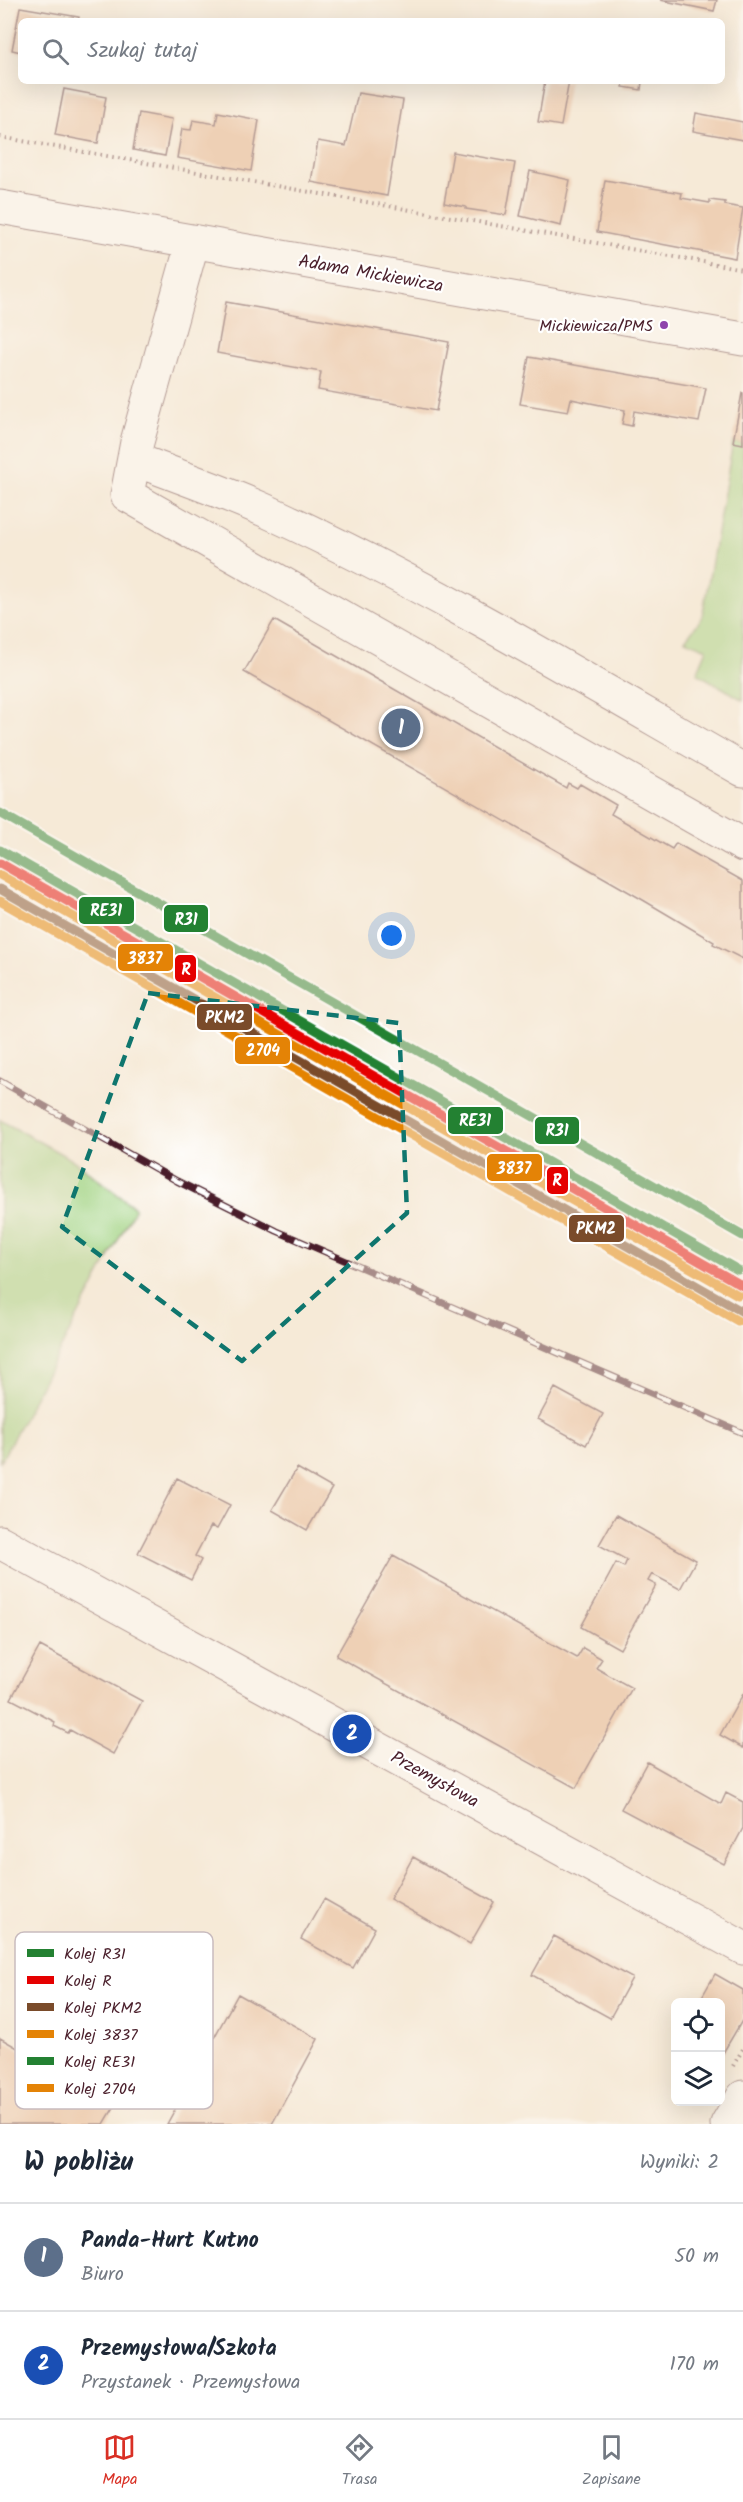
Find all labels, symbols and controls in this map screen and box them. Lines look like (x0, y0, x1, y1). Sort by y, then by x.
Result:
search box (18, 18, 725, 84)
text: Szukaj tutaj (87, 34, 198, 69)
icon: search (39, 35, 72, 68)
street label: Adama Mickiewicza (296, 247, 445, 301)
place label: Mickiewicza/PMS (539, 314, 653, 339)
marker: Mickiewicza/PMS (658, 319, 670, 331)
pin: 1 (382, 706, 420, 750)
line badge: RE31 (78, 896, 135, 925)
text: RE31 (90, 899, 122, 924)
line badge: R31 (163, 904, 209, 933)
text: R31 (174, 908, 198, 933)
your location (377, 921, 406, 950)
line badge: 3837 (117, 943, 174, 972)
text: 3837 (127, 947, 163, 972)
line badge: R (174, 954, 197, 983)
text: R (181, 958, 191, 983)
line badge: PKM2 (196, 1003, 253, 1031)
text: PKM2 (205, 1006, 245, 1031)
line badge: 2704 (234, 1036, 291, 1065)
text: 2704 (246, 1039, 280, 1064)
line badge: RE31 (447, 1106, 504, 1135)
text: RE31 (459, 1109, 491, 1134)
line badge: R31 (534, 1116, 580, 1145)
text: R31 (545, 1119, 569, 1144)
line badge: 3837 (486, 1153, 543, 1182)
text: 3837 (496, 1157, 532, 1182)
line badge: R (546, 1166, 569, 1195)
text: R (552, 1169, 562, 1194)
line badge: PKM2 (568, 1214, 625, 1243)
text: PKM2 (576, 1217, 616, 1242)
pin: 2 (332, 1712, 372, 1756)
street label: Przemysłowa (385, 1744, 484, 1817)
legend (15, 1932, 213, 2109)
text: Kolej R31 (64, 1942, 126, 1967)
text: Kolej R (64, 1969, 112, 1994)
text: Kolej PKM2 (64, 1996, 142, 2021)
map controls (671, 1998, 725, 2106)
button: locate (671, 1998, 725, 2052)
text: Kolej 3837 (64, 2023, 138, 2048)
text: Kolej RE31 (64, 2050, 135, 2075)
button: layers (671, 2052, 725, 2106)
text: Kolej 2704 (64, 2077, 136, 2102)
text: W pobliżu (24, 2142, 133, 2184)
text: Wyniki: 2 (640, 2147, 719, 2179)
text: Panda-Hurt Kutno (81, 2224, 259, 2259)
text: 1 (40, 2241, 47, 2273)
text: 50 m (674, 2241, 719, 2273)
text: Biuro (81, 2259, 124, 2291)
text: Przemysłowa/Szkoła (81, 2332, 277, 2367)
text: 2 (38, 2349, 49, 2381)
text: 170 m (670, 2349, 719, 2381)
text: Przystanek · Przemysłowa (81, 2367, 300, 2399)
tab: Mapa (102, 2431, 137, 2492)
tab: Trasa (342, 2431, 378, 2492)
tab: Zapisane (582, 2431, 641, 2492)

